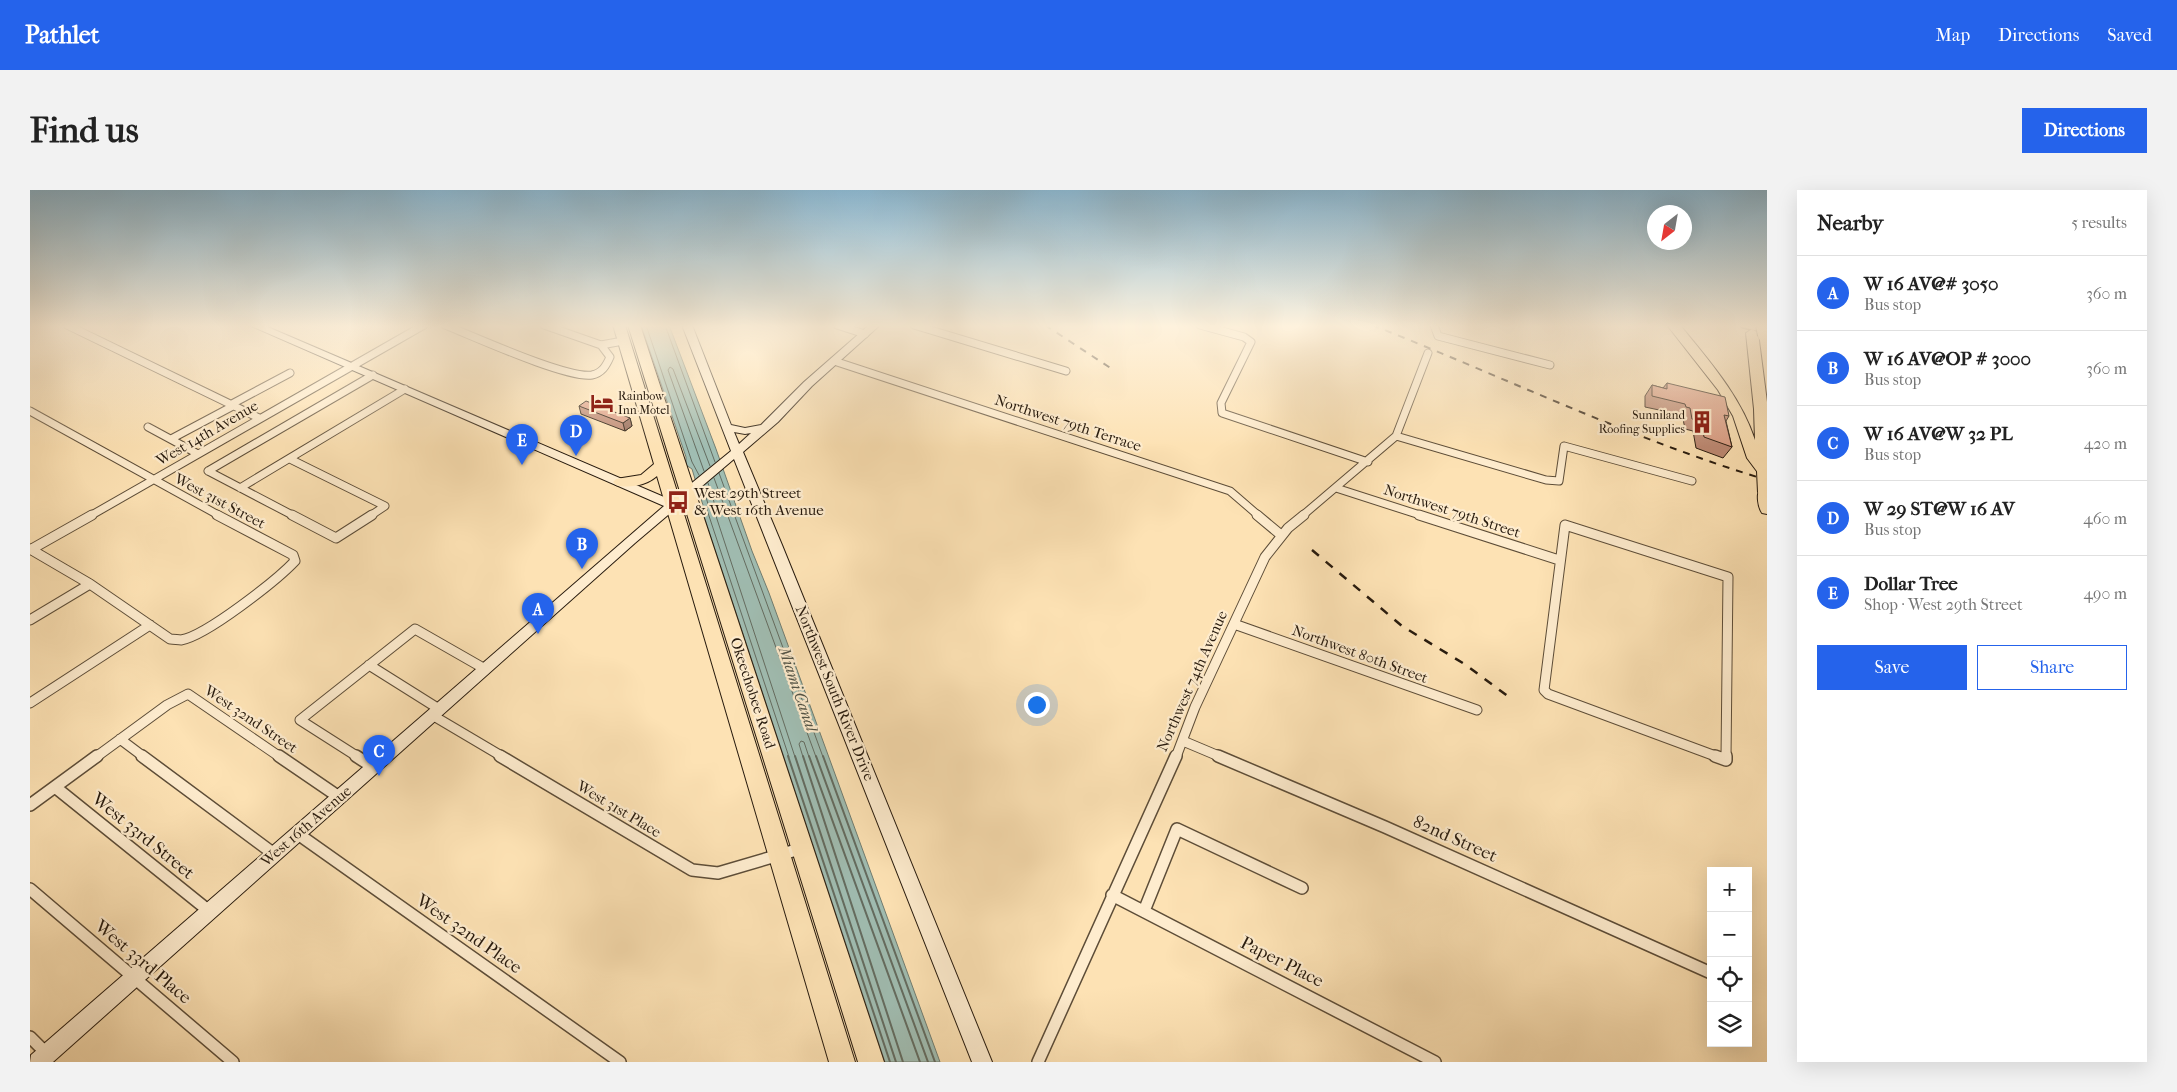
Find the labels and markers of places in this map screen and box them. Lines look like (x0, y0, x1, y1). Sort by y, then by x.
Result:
place label: Rainbow Inn Motel (618, 389, 670, 417)
hotel icon: Rainbow Inn Motel (589, 390, 615, 416)
place label: Sunniland Roofing Supplies (1599, 408, 1686, 436)
building icon: Sunniland Roofing Supplies (1689, 409, 1715, 435)
pin: D (560, 415, 592, 456)
pin: E (506, 424, 538, 465)
place label: West 29th Street & West 16th Avenue (693, 484, 824, 519)
bus stop icon: West 29th Street & West 16th Avenue (665, 489, 691, 515)
pin: B (566, 528, 598, 569)
pin: A (522, 593, 554, 634)
pin: C (363, 735, 395, 776)

